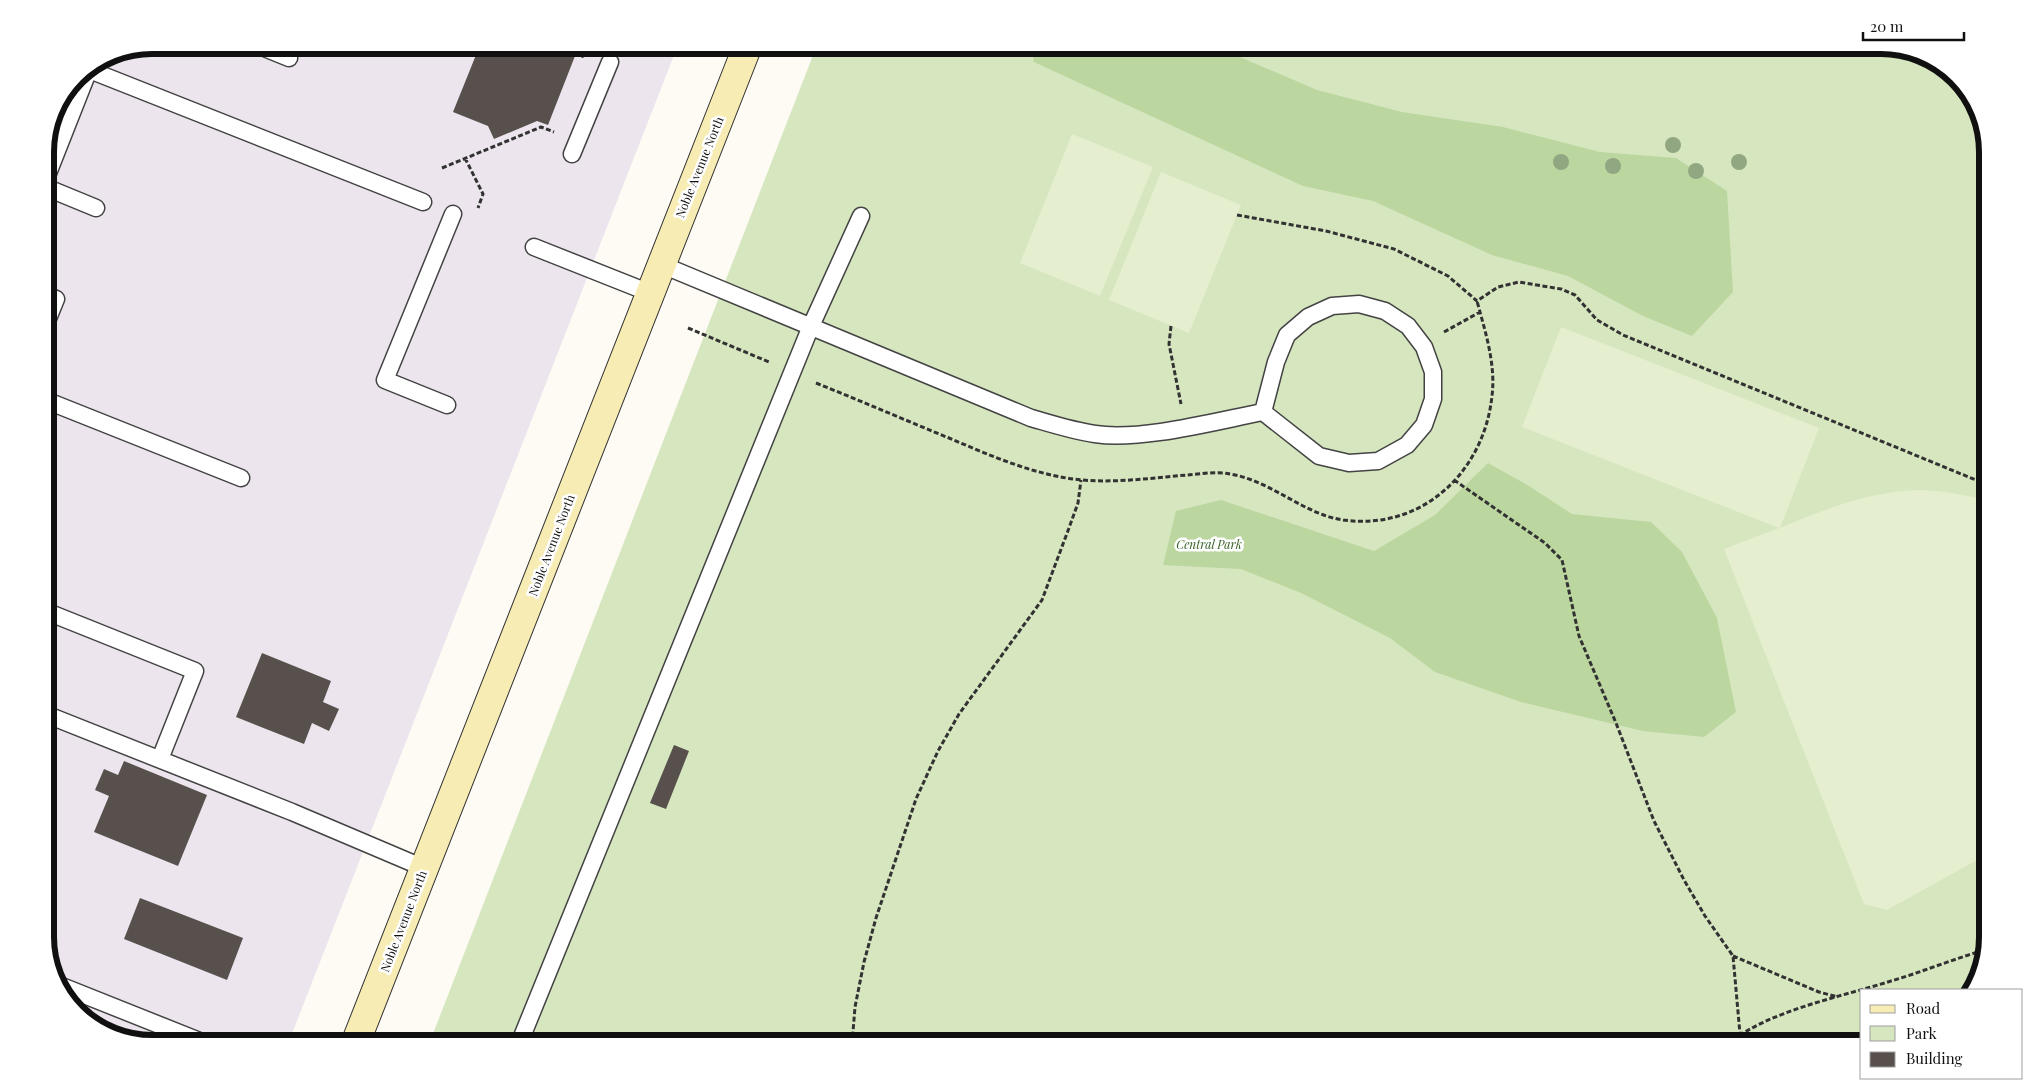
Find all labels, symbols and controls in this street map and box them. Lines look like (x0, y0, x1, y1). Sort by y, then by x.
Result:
scale bar (1863, 10, 1964, 42)
text: 20 m (1870, 16, 1904, 36)
street label: Noble Avenue North (671, 114, 727, 220)
street label: Noble Avenue North (524, 492, 578, 598)
park label: Central Park (1176, 536, 1242, 552)
street label: Noble Avenue North (376, 868, 430, 974)
legend (1860, 989, 2023, 1079)
text: Road (1906, 998, 1940, 1018)
text: Park (1906, 1023, 1938, 1043)
text: Building (1906, 1048, 1963, 1068)

